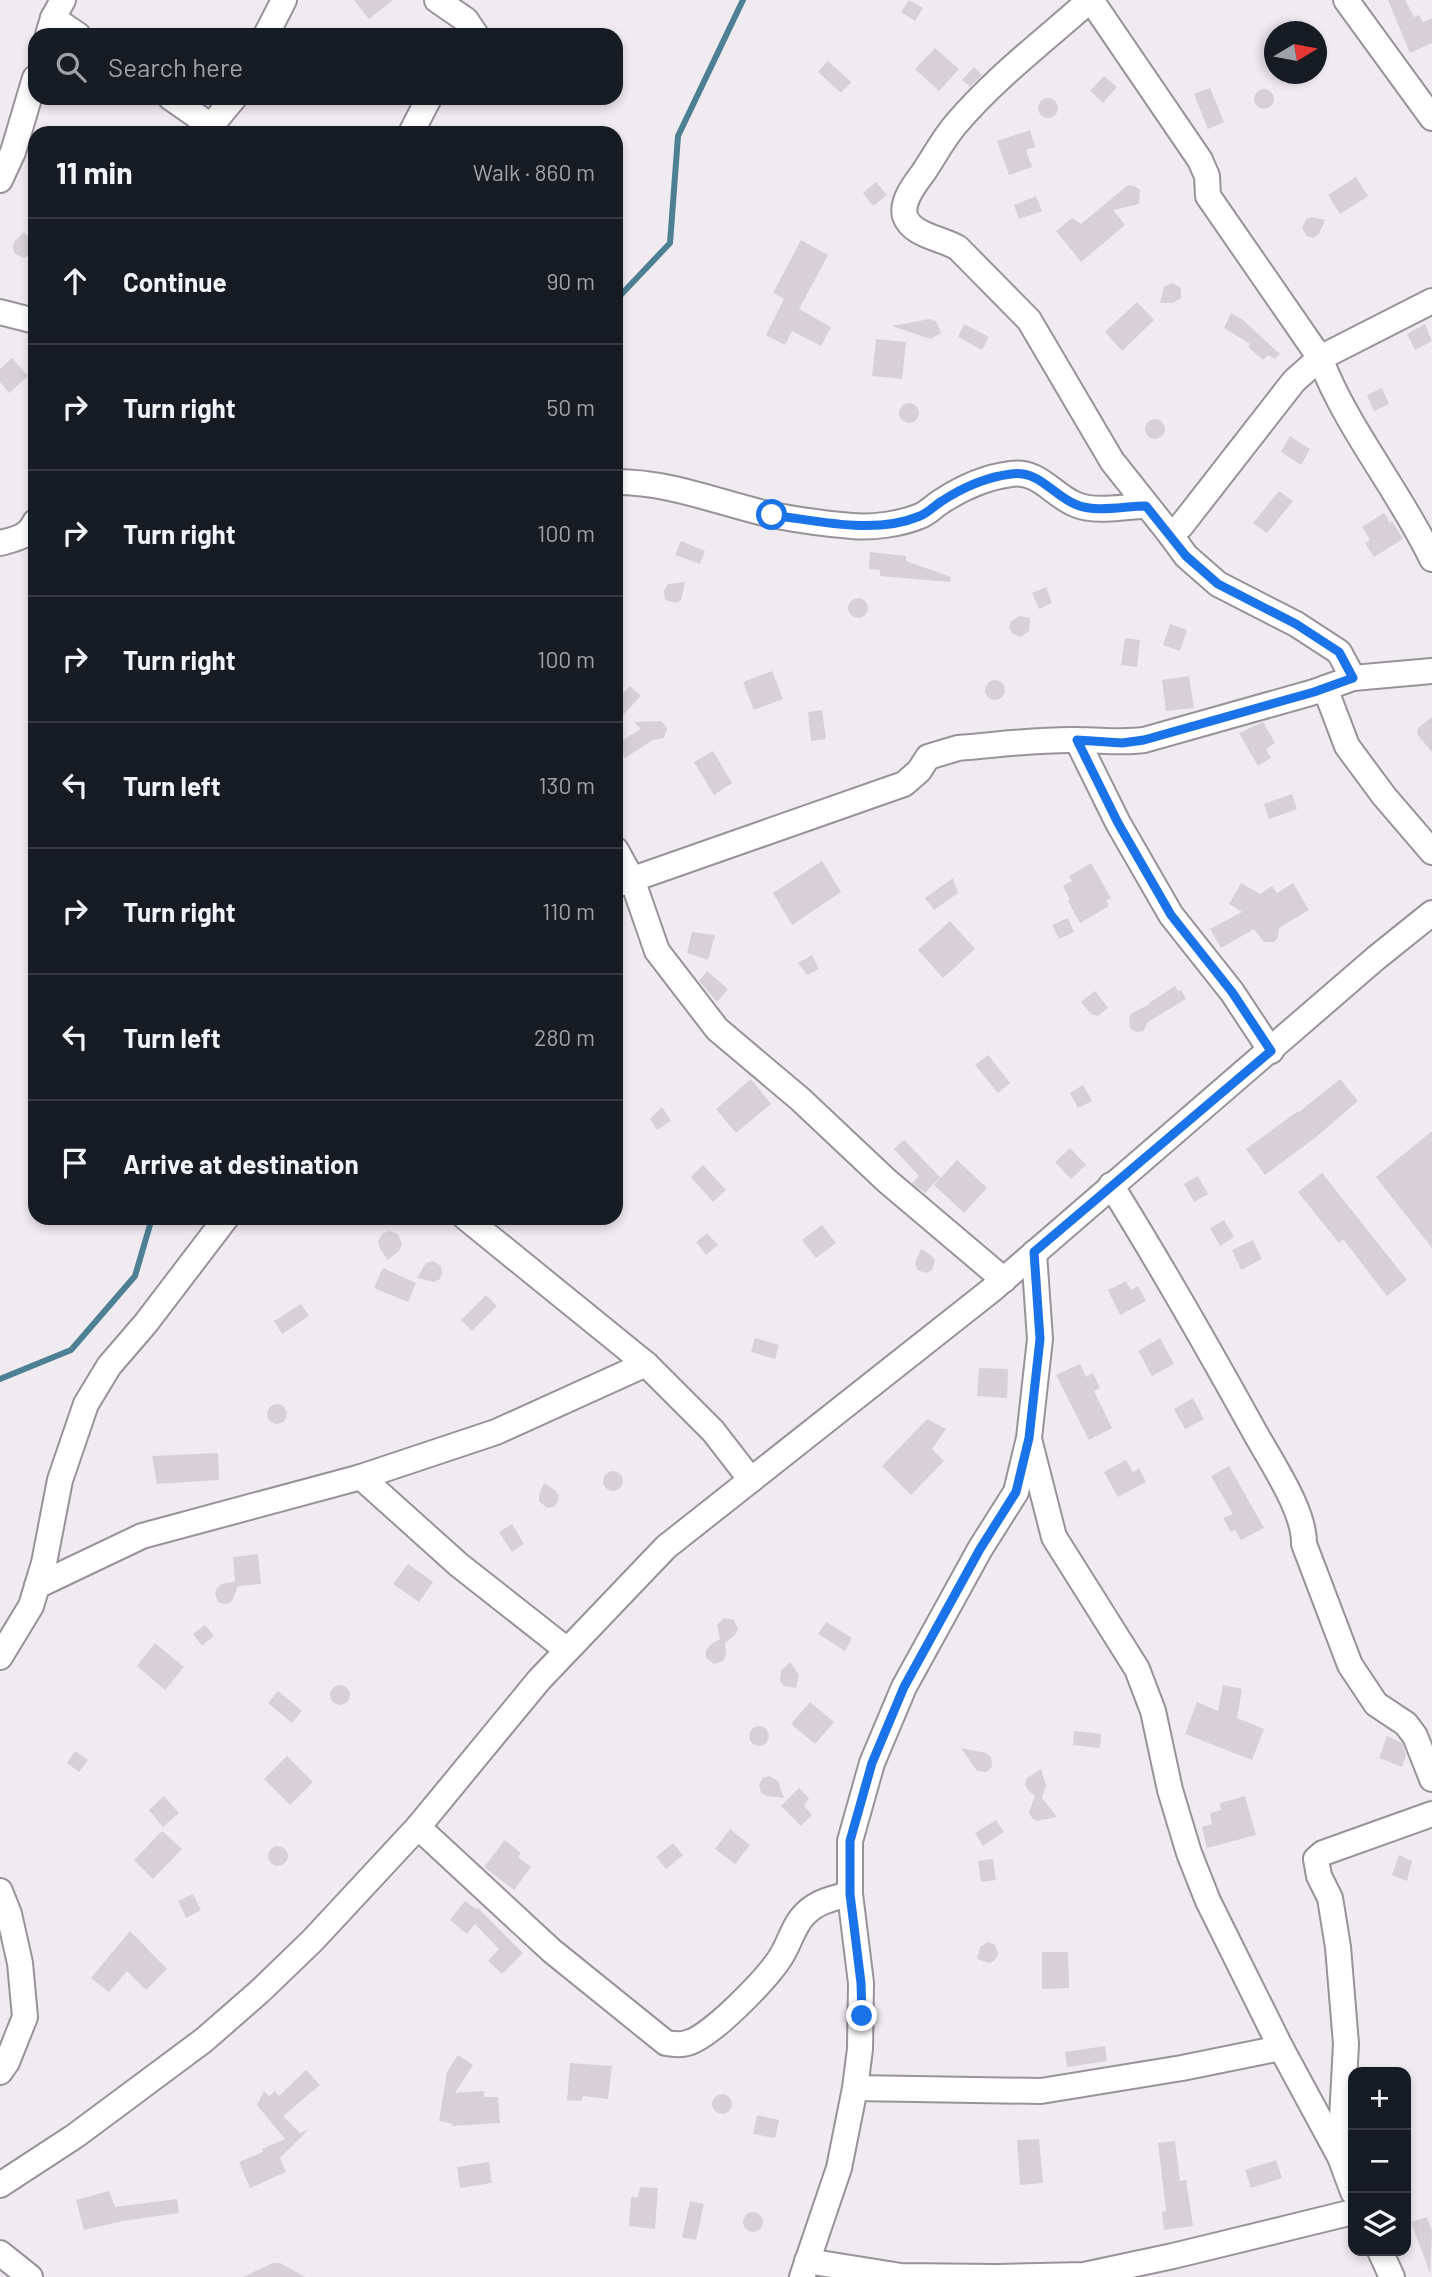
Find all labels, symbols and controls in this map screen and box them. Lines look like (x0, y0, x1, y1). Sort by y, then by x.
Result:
north arrow (1264, 21, 1327, 84)
search box (28, 28, 623, 105)
icon: search (52, 48, 90, 86)
text: Search here (108, 51, 243, 82)
text: 11 min (56, 154, 133, 190)
text: Walk · 860 m (473, 158, 595, 186)
icon: ahead (56, 262, 94, 300)
text: Continue (123, 266, 227, 297)
text: 90 m (546, 267, 595, 295)
icon: right (56, 388, 94, 426)
text: Turn right (123, 392, 236, 423)
text: 50 m (547, 393, 595, 421)
route start (756, 499, 787, 530)
icon: right (56, 514, 94, 552)
text: Turn right (123, 518, 236, 549)
text: 100 m (537, 519, 595, 547)
icon: right (56, 640, 94, 678)
text: Turn right (123, 644, 236, 675)
text: 100 m (537, 645, 595, 673)
icon: left (56, 766, 94, 804)
text: Turn left (123, 770, 221, 801)
text: 130 m (538, 771, 595, 799)
icon: right (56, 892, 94, 930)
text: Turn right (123, 896, 236, 927)
text: 110 m (542, 897, 595, 925)
icon: left (56, 1018, 94, 1056)
text: Turn left (123, 1022, 221, 1053)
text: 280 m (534, 1023, 595, 1051)
icon: arrive (56, 1144, 94, 1182)
text: Arrive at destination (123, 1148, 359, 1179)
route end (846, 2000, 877, 2031)
map controls (1348, 2067, 1411, 2256)
button: + (1348, 2067, 1411, 2130)
button: − (1348, 2130, 1411, 2193)
button: layers (1348, 2193, 1411, 2256)

